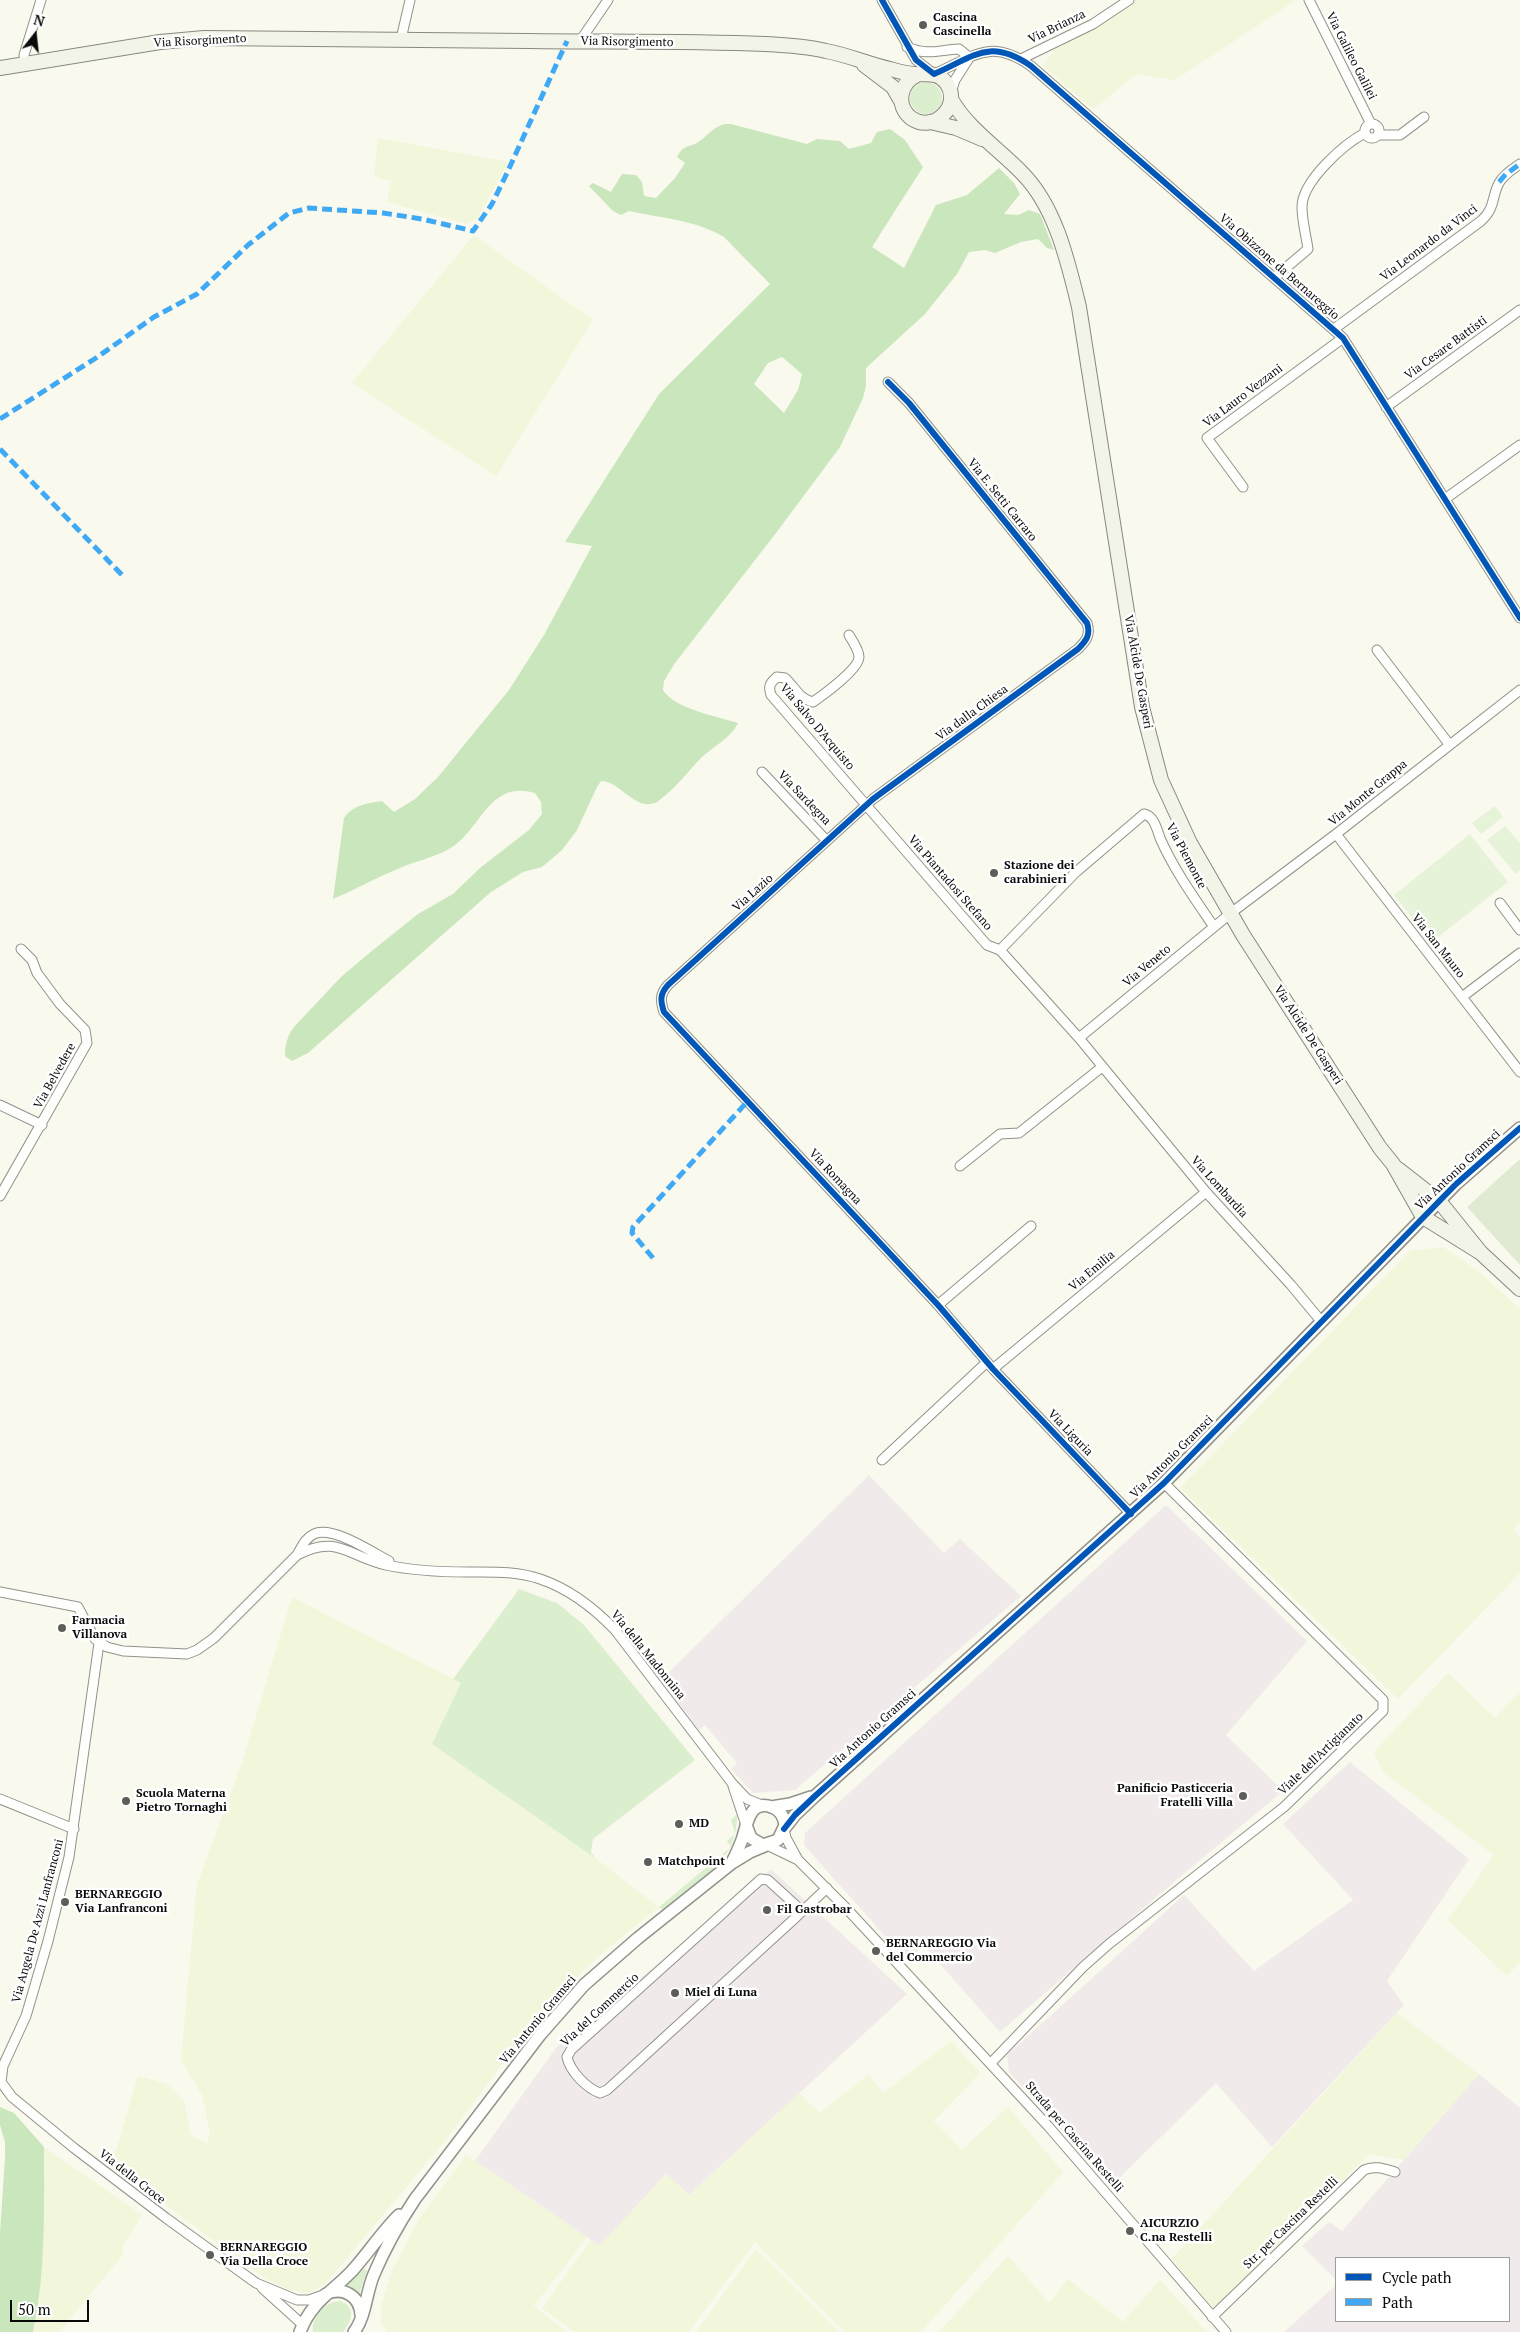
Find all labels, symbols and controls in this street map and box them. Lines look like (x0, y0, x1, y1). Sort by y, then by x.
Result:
street label: Via Brianza (1026, 7, 1088, 47)
north arrow (10, 10, 60, 60)
text: N (32, 10, 47, 31)
street label: Via Galileo Galilei (1323, 10, 1379, 102)
place label: Cascina Cascinella (933, 11, 992, 39)
marker: Cascina Cascinella (917, 19, 929, 31)
street label: Via Risorgimento (153, 31, 247, 51)
street label: Via Risorgimento (580, 34, 674, 50)
street label: Via Leonardo da Vinci (1378, 202, 1480, 284)
street label: Via Obizzone da Bernareggio (1216, 211, 1342, 323)
street label: Via Cesare Battisti (1402, 313, 1490, 383)
street label: Via Lauro Vezzani (1200, 361, 1286, 431)
street label: Via E. Setti Carraro (964, 456, 1040, 544)
street label: Via Alcide De Gasperi (1121, 614, 1155, 730)
street label: Via Salvo D'Acquisto (777, 681, 857, 773)
street label: Via dalla Chiesa (933, 682, 1011, 744)
street label: Via Monte Grappa (1326, 757, 1410, 829)
street label: Via Sardegna (774, 768, 834, 828)
street label: Via Piemonte (1163, 821, 1209, 891)
street label: Via Piantadosi Stefano (905, 833, 995, 933)
place label: Stazione dei carabinieri (1004, 859, 1074, 887)
marker: Stazione dei carabinieri (988, 867, 1000, 879)
street label: Via Lazio (730, 871, 776, 915)
street label: Via San Mauro (1408, 911, 1468, 981)
street label: Via Veneto (1120, 942, 1174, 990)
street label: Via Alcide De Gasperi (1271, 983, 1345, 1087)
street label: Via Belvedere (31, 1041, 79, 1111)
street label: Via Antonio Gramsci (1412, 1127, 1504, 1213)
street label: Via Romagna (806, 1146, 864, 1208)
street label: Via Lombardia (1188, 1153, 1250, 1221)
street label: Via Emilia (1066, 1248, 1118, 1294)
street label: Via Liguria (1045, 1407, 1095, 1459)
street label: Via Antonio Gramsci (1128, 1413, 1216, 1501)
street label: Via della Madonnina (608, 1608, 688, 1702)
place label: Farmacia Villanova (72, 1614, 127, 1642)
marker: Farmacia Villanova (56, 1622, 68, 1634)
street label: Via Antonio Gramsci (827, 1686, 919, 1772)
street label: Viale dell'Artigianato (1275, 1710, 1367, 1798)
place label: Panificio Pasticceria Fratelli Villa (1117, 1782, 1233, 1810)
place label: Scuola Materna Pietro Tornaghi (136, 1787, 227, 1815)
marker: Panificio Pasticceria Fratelli Villa (1237, 1790, 1249, 1802)
marker: Scuola Materna Pietro Tornaghi (120, 1795, 132, 1807)
place label: MD (689, 1817, 709, 1831)
marker: MD (673, 1818, 685, 1830)
street label: Via Angela De Azzi Lanfranconi (9, 1837, 67, 2005)
place label: Matchpoint (658, 1855, 725, 1869)
marker: Matchpoint (642, 1856, 654, 1868)
place label: BERNAREGGIO Via Lanfranconi (75, 1888, 168, 1916)
marker: BERNAREGGIO Via Lanfranconi (59, 1896, 71, 1908)
place label: Fil Gastrobar (777, 1903, 852, 1917)
marker: Fil Gastrobar (761, 1904, 773, 1916)
place label: BERNAREGGIO Via del Commercio (886, 1937, 996, 1965)
marker: BERNAREGGIO Via del Commercio (870, 1945, 882, 1957)
street label: Via del Commercio (558, 1970, 642, 2050)
street label: Via Antonio Gramsci (497, 1973, 579, 2067)
place label: Miel di Luna (685, 1986, 757, 2000)
marker: Miel di Luna (669, 1987, 681, 1999)
street label: Strada per Cascina Restelli (1022, 2079, 1126, 2195)
street label: Via della Croce (96, 2147, 168, 2207)
street label: Str. per Cascina Restelli (1241, 2174, 1341, 2272)
place label: AICURZIO C.na Restelli (1140, 2217, 1212, 2245)
marker: AICURZIO C.na Restelli (1124, 2225, 1136, 2237)
place label: BERNAREGGIO Via Della Croce (220, 2241, 308, 2269)
marker: BERNAREGGIO Via Della Croce (204, 2249, 216, 2261)
legend (1335, 2257, 1510, 2322)
text: Cycle path (1382, 2267, 1452, 2287)
scale bar (12, 2290, 91, 2322)
text: Path (1382, 2292, 1413, 2312)
text: 50 m (18, 2299, 51, 2319)

